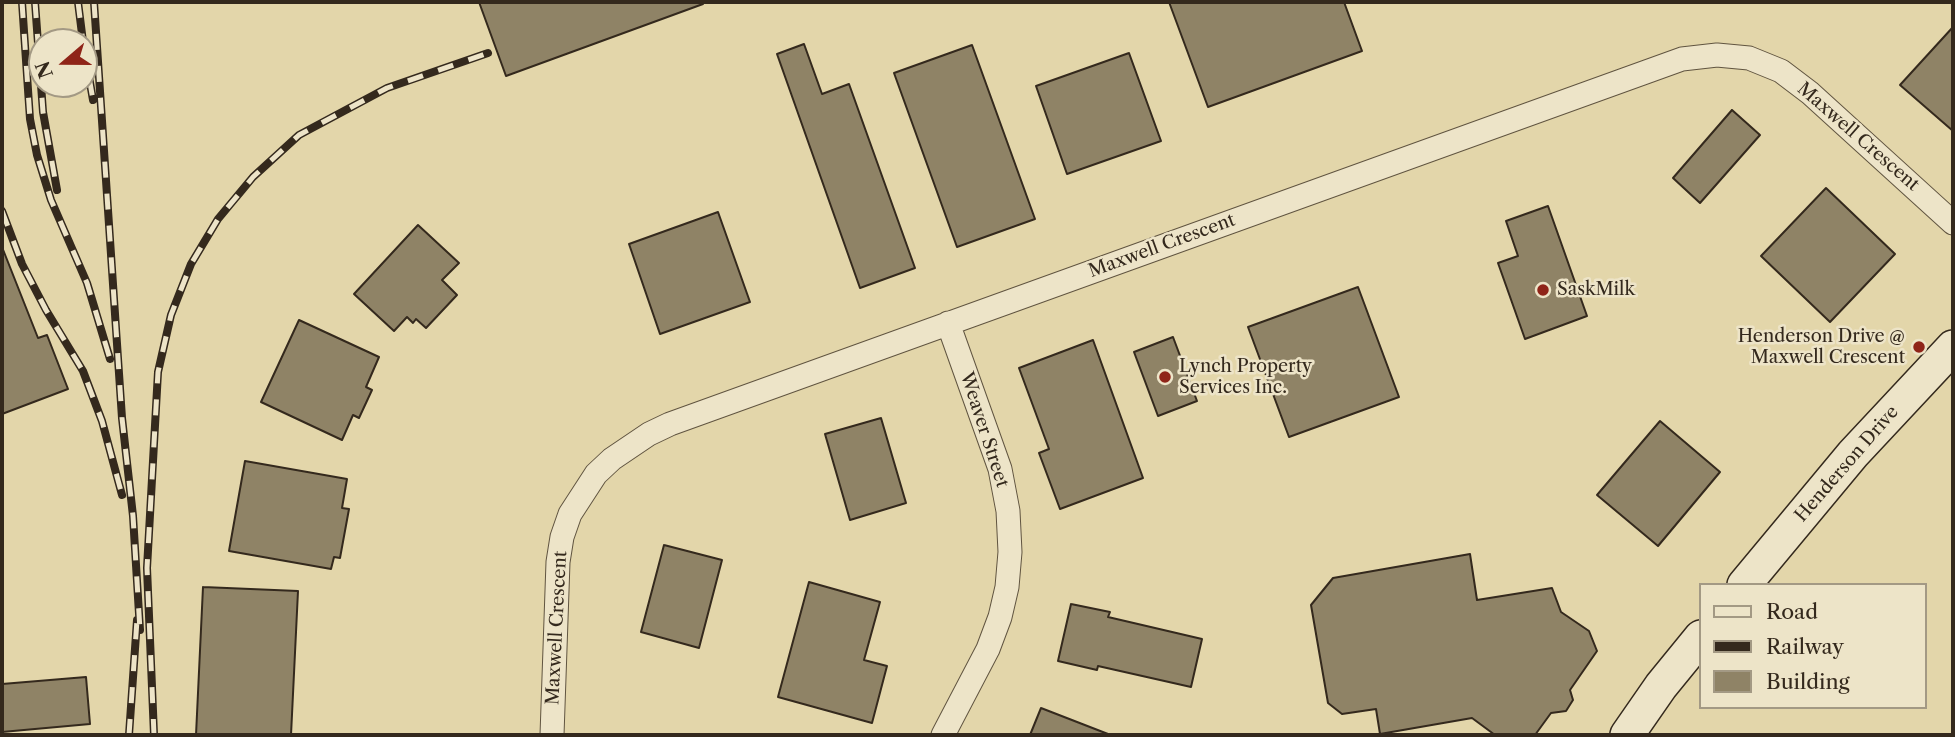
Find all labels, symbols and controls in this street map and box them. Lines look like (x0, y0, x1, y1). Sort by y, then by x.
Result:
north arrow (28, 28, 98, 98)
text: N (31, 58, 58, 81)
street label: Maxwell Crescent (1793, 78, 1923, 196)
street label: Maxwell Crescent (1086, 209, 1238, 283)
place label: SaskMilk (1557, 279, 1635, 301)
marker: SaskMilk (1535, 282, 1551, 298)
place label: Henderson Drive @ Maxwell Crescent (1738, 326, 1905, 368)
marker: Henderson Drive @ Maxwell Crescent (1911, 339, 1927, 355)
place label: Lynch Property Services Inc. (1179, 356, 1312, 398)
marker: Lynch Property Services Inc. (1157, 369, 1173, 385)
street label: Weaver Street (955, 370, 1013, 490)
street label: Henderson Drive (1791, 402, 1903, 526)
street label: Maxwell Crescent (542, 550, 572, 706)
legend (1700, 583, 1927, 709)
text: Road (1766, 599, 1818, 624)
text: Railway (1766, 634, 1844, 659)
text: Building (1766, 669, 1850, 694)

